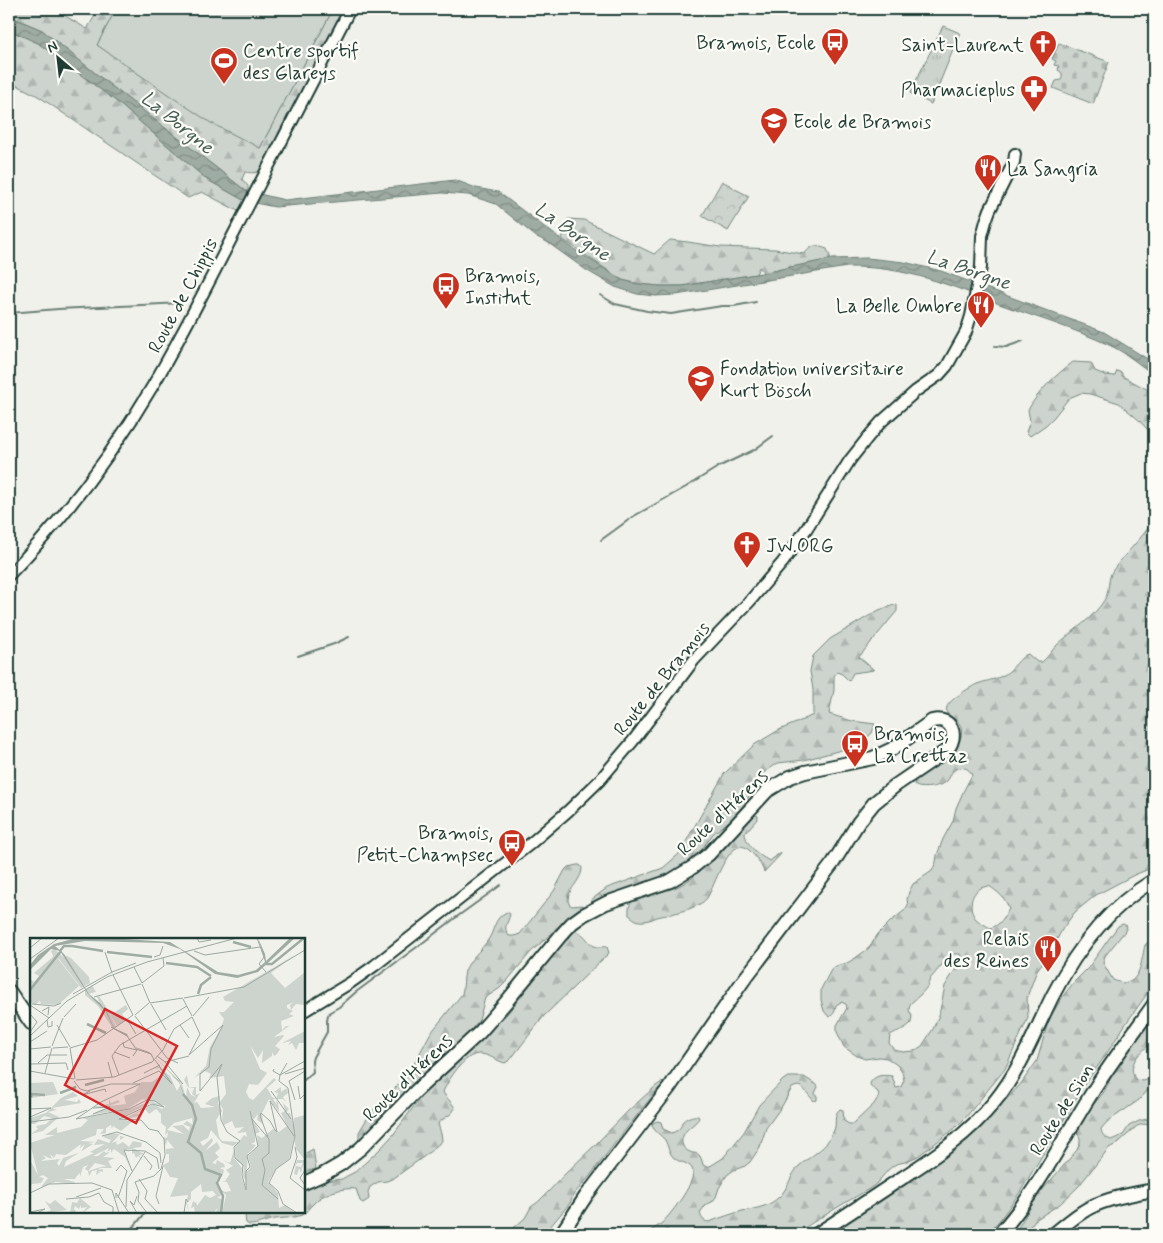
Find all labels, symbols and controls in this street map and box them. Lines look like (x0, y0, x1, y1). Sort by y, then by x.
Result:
bus stop icon: Bramois, Ecole (820, 27, 850, 66)
church icon: Saint-Laurent (1028, 29, 1058, 68)
place label: Bramois, Ecole (696, 31, 816, 56)
north arrow (32, 32, 82, 82)
place label: Saint-Laurent (902, 33, 1024, 58)
text: N (44, 37, 61, 58)
place label: Centre sportif des Glareys (243, 39, 359, 86)
sports icon: Centre sportif des Glareys (209, 46, 239, 85)
pharmacy icon: Pharmacieplus (1019, 74, 1049, 113)
place label: Pharmacieplus (901, 78, 1015, 103)
water label: La Borgne (135, 85, 220, 161)
school or university icon: Ecole de Bramois (759, 106, 789, 145)
place label: Ecole de Bramois (793, 110, 932, 135)
restaurant icon: La Sangria (973, 153, 1003, 192)
place label: La Sangria (1007, 157, 1098, 183)
water label: La Borgne (529, 196, 616, 269)
street label: Route de Chippis (143, 234, 224, 358)
water label: La Borgne (923, 243, 1015, 298)
place label: Bramois, Institut (465, 264, 540, 311)
bus stop icon: Bramois, Institut (431, 271, 461, 310)
restaurant icon: La Belle Ombre (966, 290, 996, 329)
place label: La Belle Ombre (836, 294, 962, 319)
place label: Fondation universitaire Kurt Bösch (720, 357, 904, 404)
school or university icon: Fondation universitaire Kurt Bösch (686, 364, 716, 403)
church icon: JW.ORG (732, 530, 762, 569)
place label: JW.ORG (766, 534, 833, 559)
street label: Route de Bramois (608, 616, 716, 741)
place label: Bramois, La Crettaz (874, 722, 967, 769)
bus stop icon: Bramois, La Crettaz (840, 729, 870, 768)
street label: Route d'Hérens (672, 764, 774, 862)
place label: Bramois, Petit-Champsec (357, 821, 493, 868)
bus stop icon: Bramois, Petit-Champsec (497, 828, 527, 867)
place label: Relais des Reines (944, 927, 1029, 974)
restaurant icon: Relais des Reines (1033, 934, 1063, 973)
inset map (30, 938, 305, 1213)
street label: Route d'Hérens (357, 1029, 459, 1128)
street label: Route de Sion (1024, 1059, 1100, 1160)

